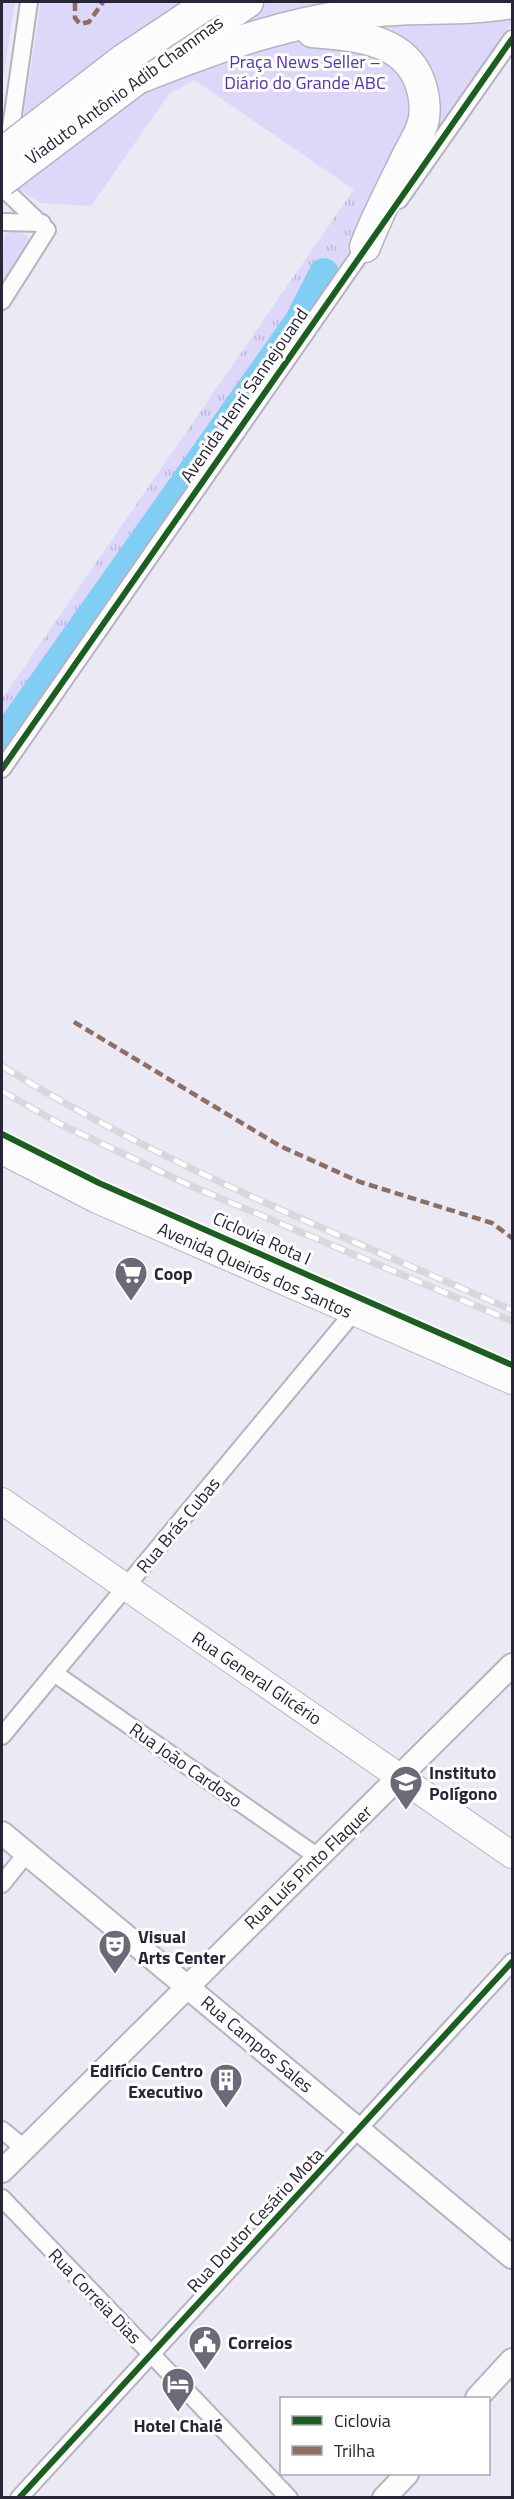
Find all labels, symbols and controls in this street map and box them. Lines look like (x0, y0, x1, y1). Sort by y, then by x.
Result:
street label: Viaduto Antônio Adib Chammas (19, 9, 229, 171)
park label: Praça News Seller – Diário do Grande ABC (224, 48, 386, 96)
street label: Avenida Henri Sannejouand (173, 302, 315, 488)
street label: Ciclovia Rota I (209, 1204, 315, 1272)
street label: Avenida Queirós dos Santos (153, 1215, 357, 1325)
supermarket icon: Coop (113, 1255, 149, 1302)
place label: Coop (154, 1260, 193, 1287)
street label: Rua Brás Cubas (130, 1471, 226, 1579)
street label: Rua General Glicério (187, 1624, 327, 1732)
street label: Rua João Cardoso (124, 1716, 248, 1814)
place label: Instituto Polígono (429, 1759, 497, 1807)
school or university icon: Instituto Polígono (388, 1764, 424, 1811)
street label: Rua Luís Pinto Flaquer (238, 1799, 378, 1935)
place label: Visual Arts Center (138, 1923, 226, 1971)
theatre icon: Visual Arts Center (97, 1928, 133, 1975)
street label: Rua Campos Sales (195, 1989, 319, 2099)
place label: Edifício Centro Executivo (90, 2057, 203, 2105)
building icon: Edifício Centro Executivo (208, 2062, 244, 2109)
street label: Rua Doutor Cesário Mota (180, 2141, 330, 2299)
street label: Rua Correia Dias (42, 2242, 148, 2350)
public building icon: Correios (187, 2324, 223, 2371)
place label: Correios (228, 2329, 293, 2356)
hotel icon: Hotel Chalé (160, 2366, 196, 2413)
legend (280, 2397, 490, 2475)
text: Ciclovia (334, 2407, 391, 2434)
place label: Hotel Chalé (133, 2412, 223, 2439)
text: Trilha (334, 2437, 375, 2464)

